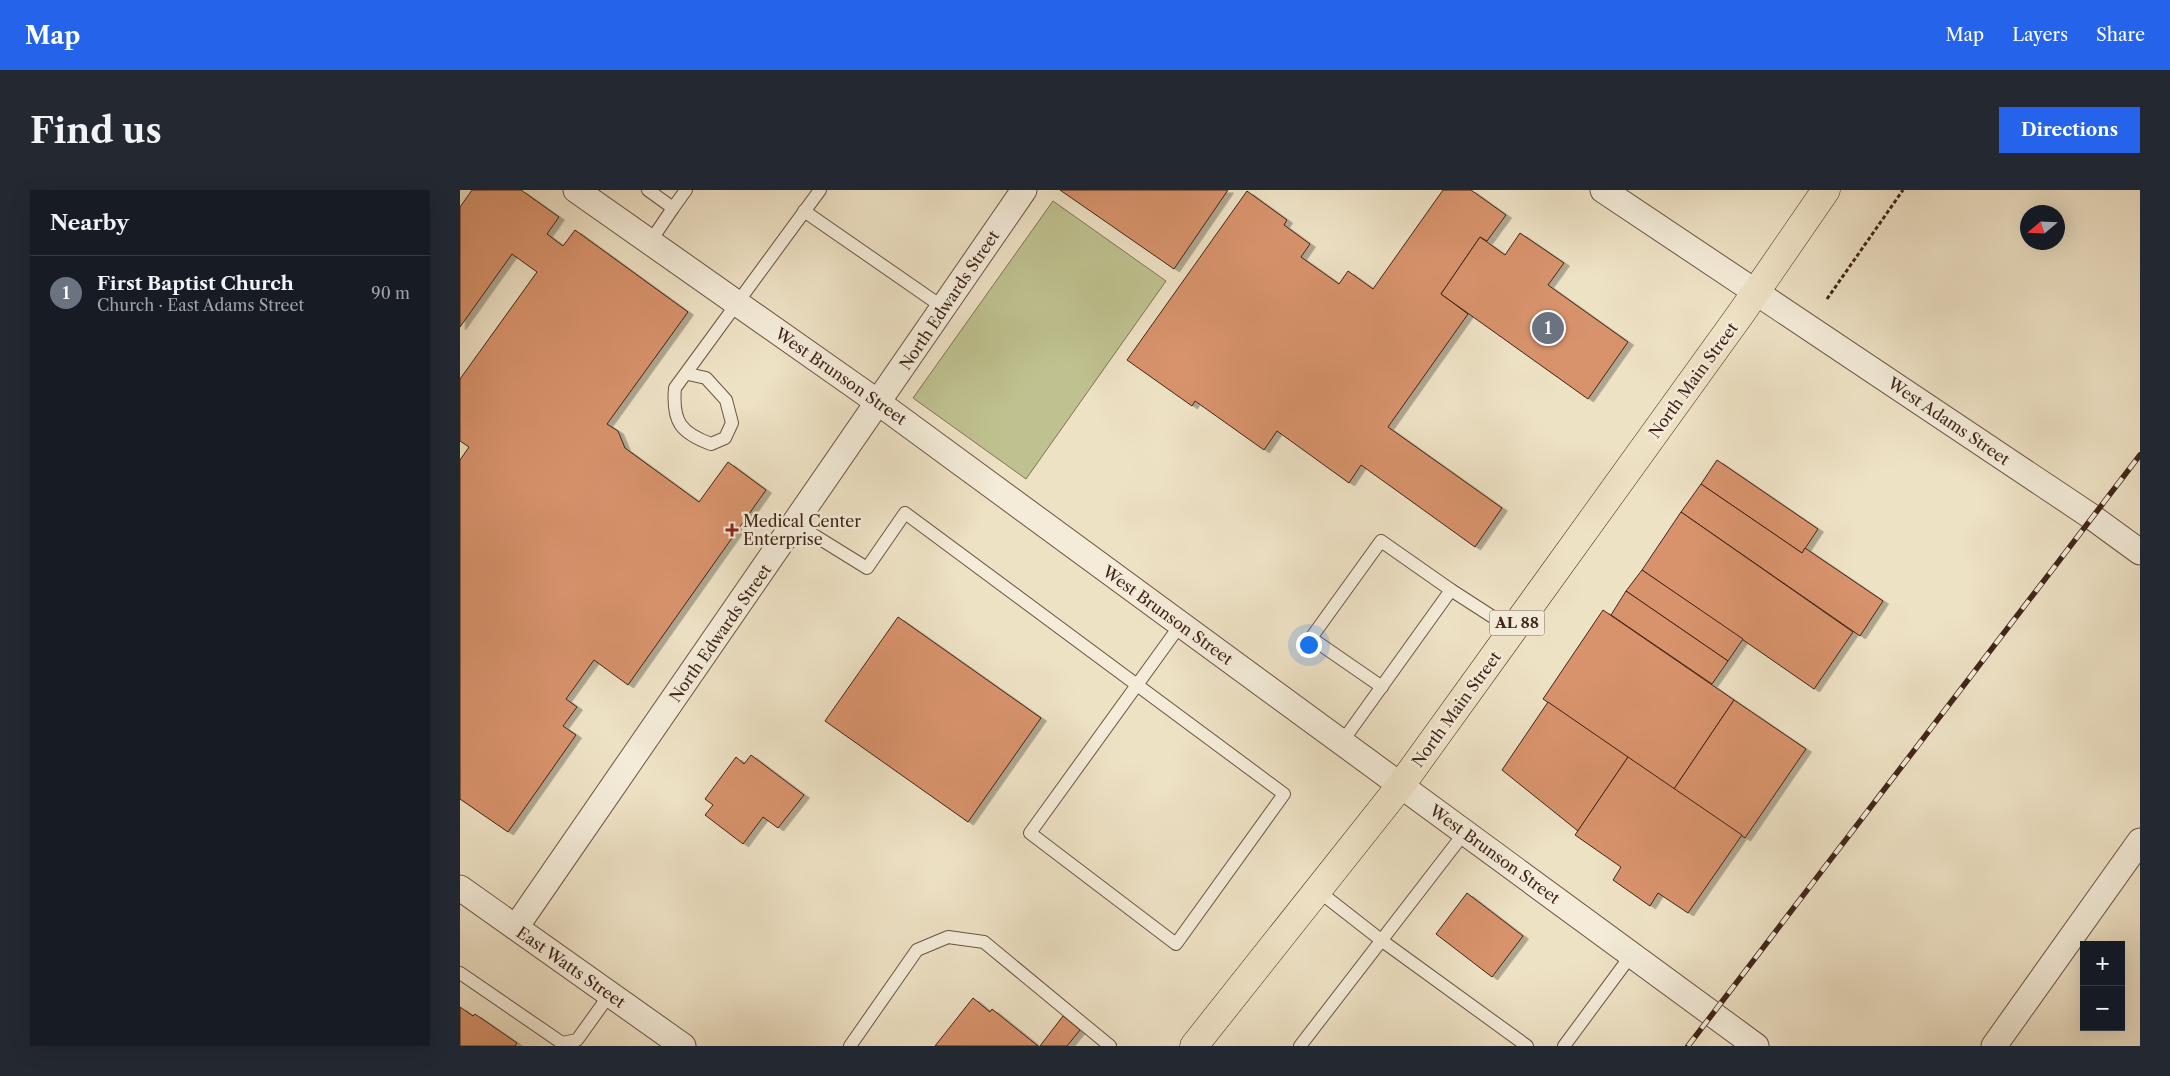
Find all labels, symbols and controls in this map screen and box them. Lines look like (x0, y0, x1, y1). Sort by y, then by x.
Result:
text: Map (25, 21, 80, 50)
text: Map (1946, 24, 1984, 46)
text: Layers (2012, 24, 2068, 46)
text: Share (2096, 24, 2145, 46)
button: Directions (1999, 107, 2140, 153)
text: Find us (30, 109, 162, 152)
north arrow (2020, 205, 2065, 250)
text: Nearby (50, 210, 129, 235)
street label: North Edwards Street (895, 226, 1003, 374)
text: First Baptist Church (97, 272, 294, 295)
text: 1 (62, 283, 70, 303)
text: 90 m (371, 283, 410, 303)
text: Church · East Adams Street (97, 295, 304, 315)
pin: 1 (1532, 309, 1564, 347)
street label: North Main Street (1644, 318, 1742, 442)
street label: West Brunson Street (771, 322, 911, 429)
street label: West Adams Street (1883, 372, 2014, 469)
place label: Medical Center Enterprise (743, 511, 861, 549)
marker: Medical Center Enterprise (725, 523, 739, 537)
street label: North Edwards Street (665, 560, 775, 706)
street label: West Brunson Street (1098, 560, 1237, 669)
road number: AL 88 (1490, 610, 1544, 636)
your location (1296, 632, 1322, 658)
street label: North Main Street (1407, 647, 1505, 771)
street label: West Brunson Street (1425, 799, 1564, 908)
street label: East Watts Street (513, 922, 629, 1012)
map controls (2080, 941, 2125, 1031)
button: + (2080, 941, 2125, 986)
button: − (2080, 986, 2125, 1031)

